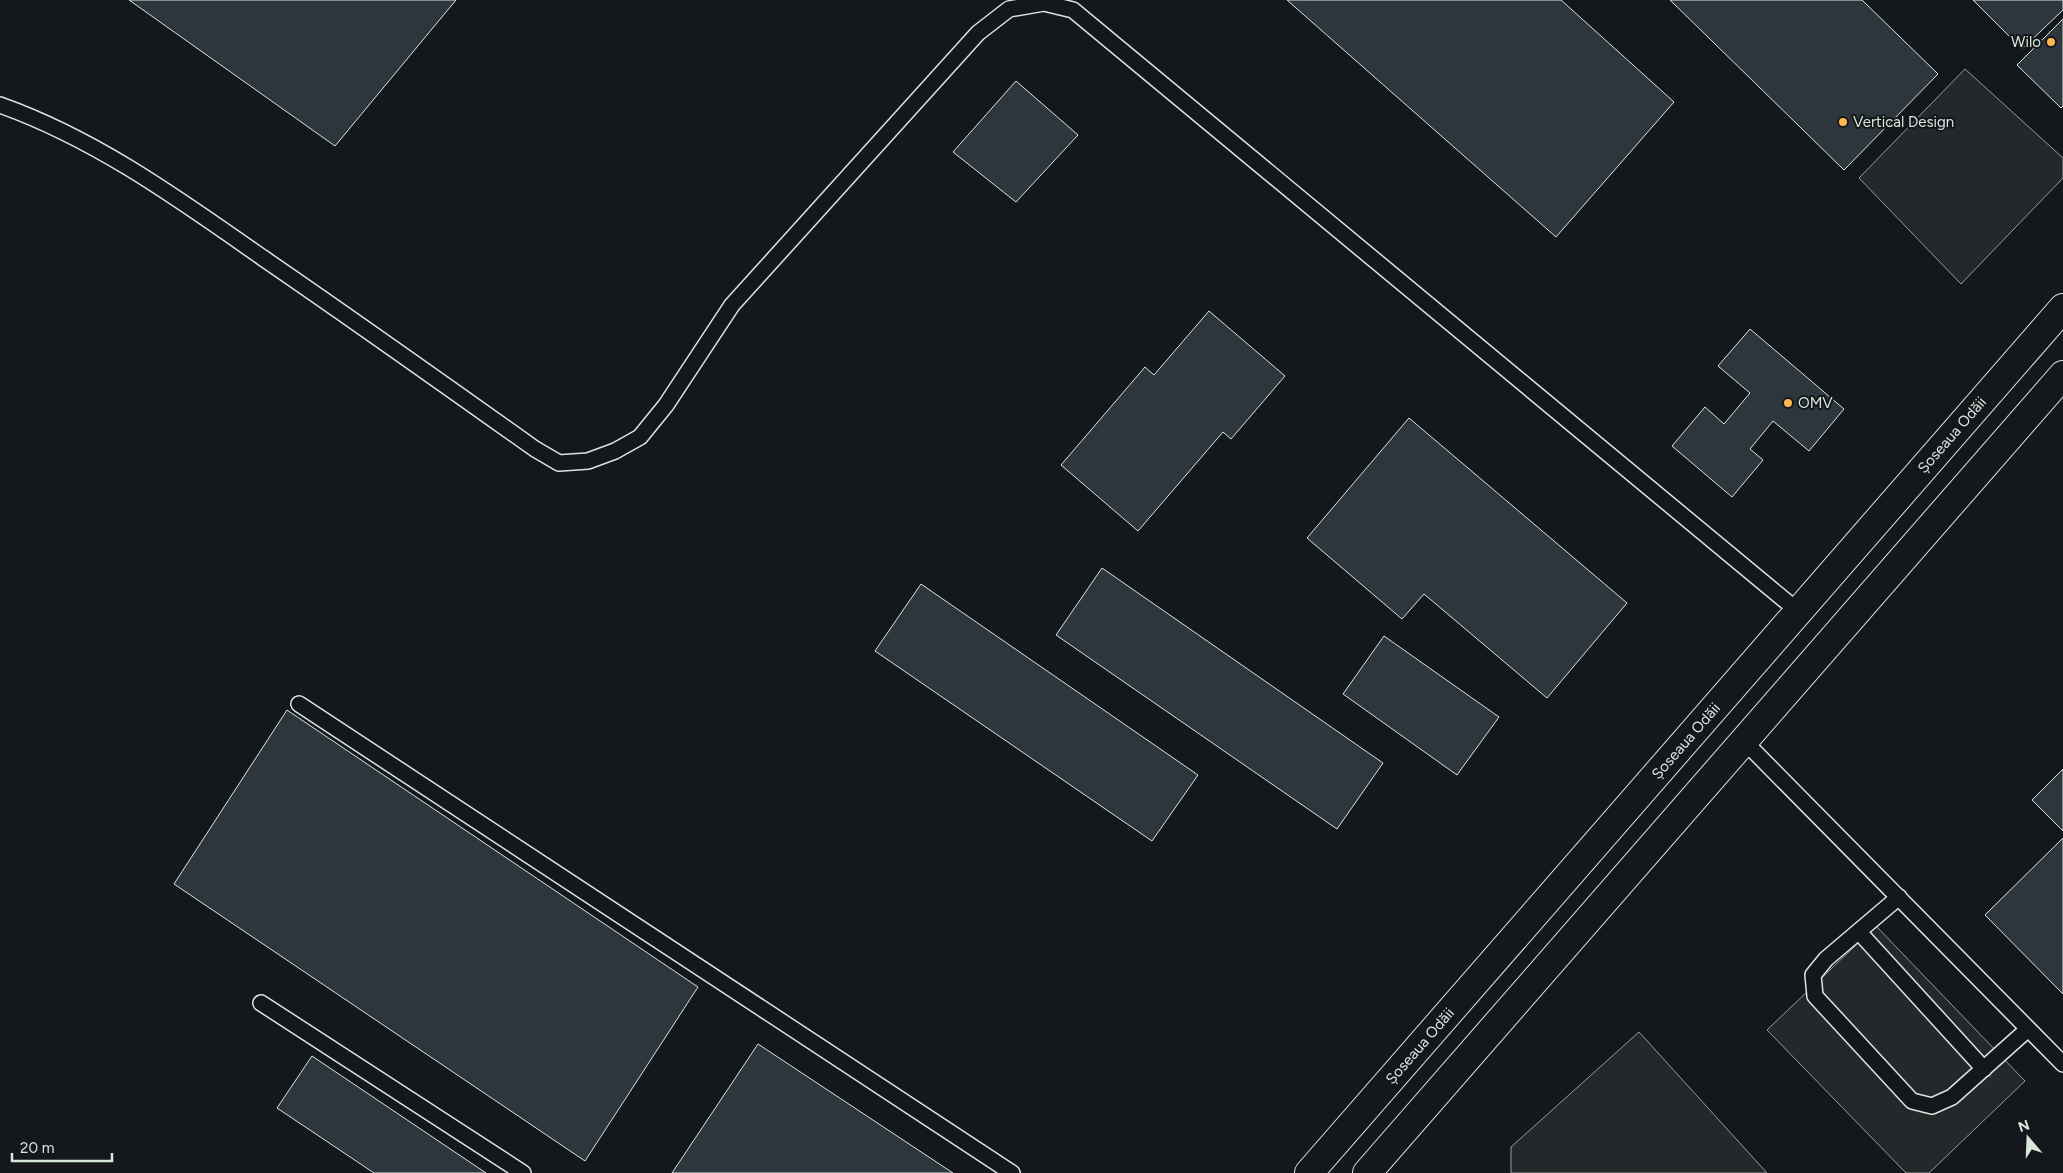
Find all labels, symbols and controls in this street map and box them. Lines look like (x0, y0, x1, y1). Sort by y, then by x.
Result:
place label: Wilo (2011, 33, 2041, 51)
marker: Wilo (2045, 36, 2057, 48)
place label: Vertical Design (1853, 113, 1954, 131)
marker: Vertical Design (1837, 116, 1849, 128)
street label: Șoseaua Odăii (1914, 393, 1990, 477)
place label: OMV (1798, 394, 1833, 412)
marker: OMV (1782, 397, 1794, 409)
street label: Șoseaua Odăii (1648, 699, 1724, 783)
street label: Șoseaua Odăii (1382, 1004, 1458, 1088)
north arrow (2003, 1113, 2053, 1163)
text: N (2016, 1116, 2032, 1136)
scale bar (12, 1130, 112, 1162)
text: 20 m (20, 1139, 54, 1157)

